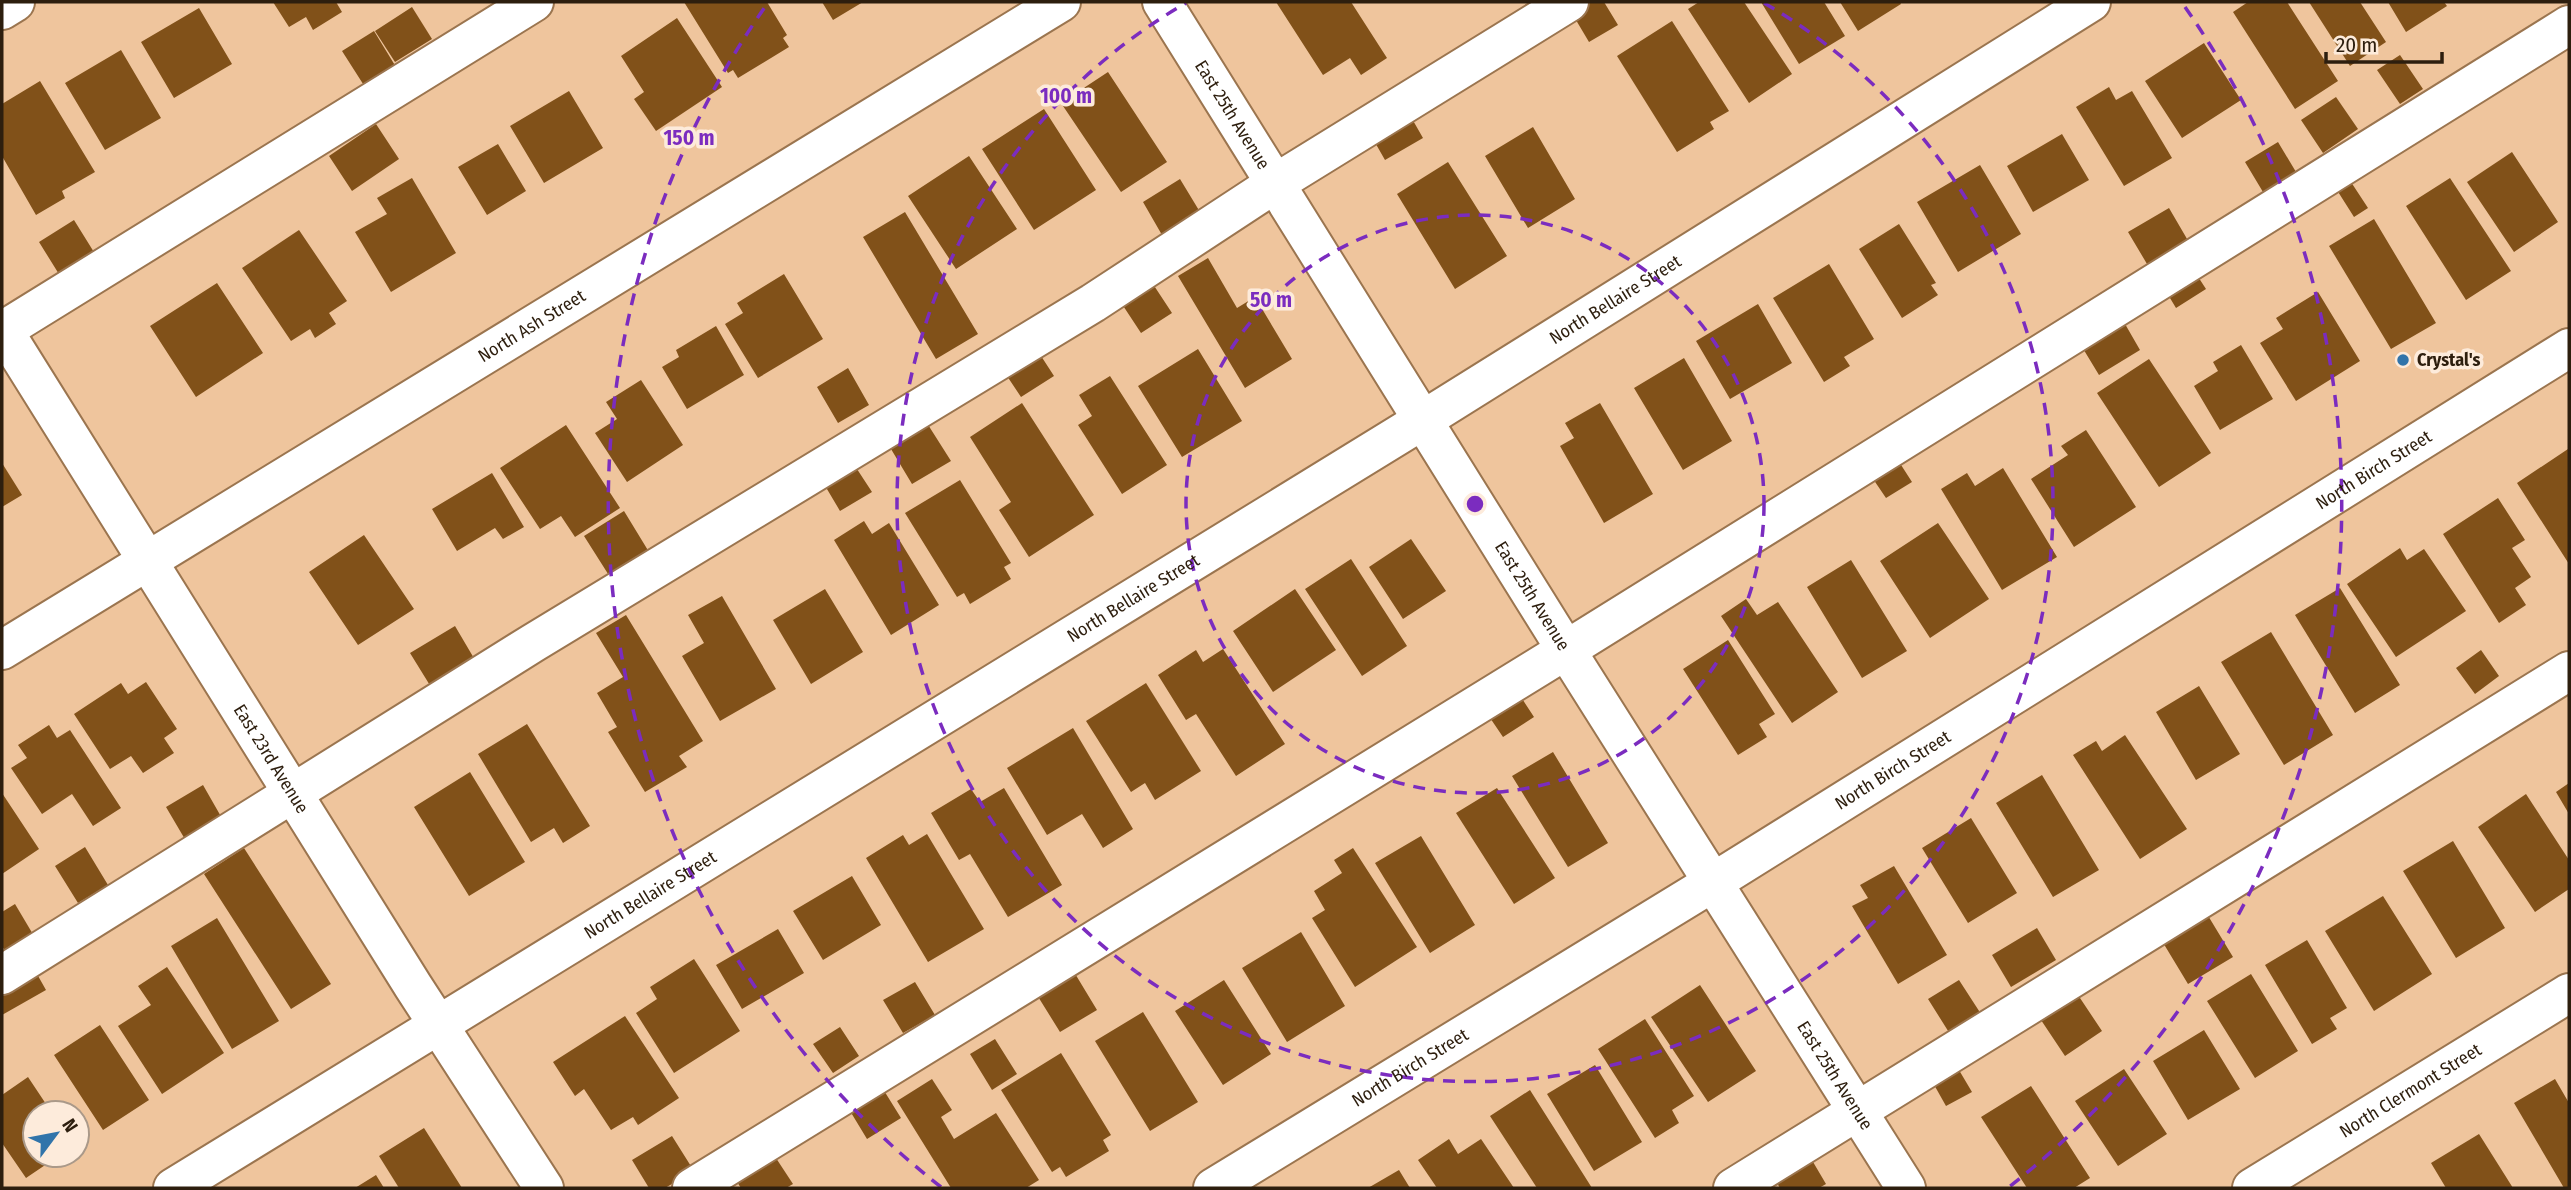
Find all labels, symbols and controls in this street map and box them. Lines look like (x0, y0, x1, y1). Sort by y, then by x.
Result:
scale bar (2326, 21, 2442, 65)
text: 20 m (2336, 32, 2377, 58)
street label: East 25th Avenue (1190, 56, 1275, 174)
text: 100 m (1040, 83, 1092, 109)
text: 150 m (663, 125, 715, 151)
street label: North Bellaire Street (1545, 250, 1685, 349)
street label: North Ash Street (474, 285, 589, 367)
text: 50 m (1250, 287, 1292, 313)
place label: Crystal's (2417, 349, 2481, 371)
marker: Crystal's (2395, 352, 2411, 368)
street label: North Birch Street (2312, 425, 2436, 514)
centre of rings (1463, 492, 1487, 516)
street label: East 25th Avenue (1490, 537, 1575, 655)
street label: North Bellaire Street (1063, 549, 1203, 647)
street label: East 23rd Avenue (229, 700, 314, 818)
street label: North Birch Street (1831, 726, 1955, 814)
street label: North Bellaire Street (580, 846, 720, 944)
street label: East 25th Avenue (1792, 1017, 1878, 1134)
street label: North Birch Street (1348, 1024, 1472, 1111)
street label: North Clermont Street (2335, 1039, 2485, 1142)
north arrow (21, 1099, 91, 1169)
text: N (57, 1114, 83, 1136)

